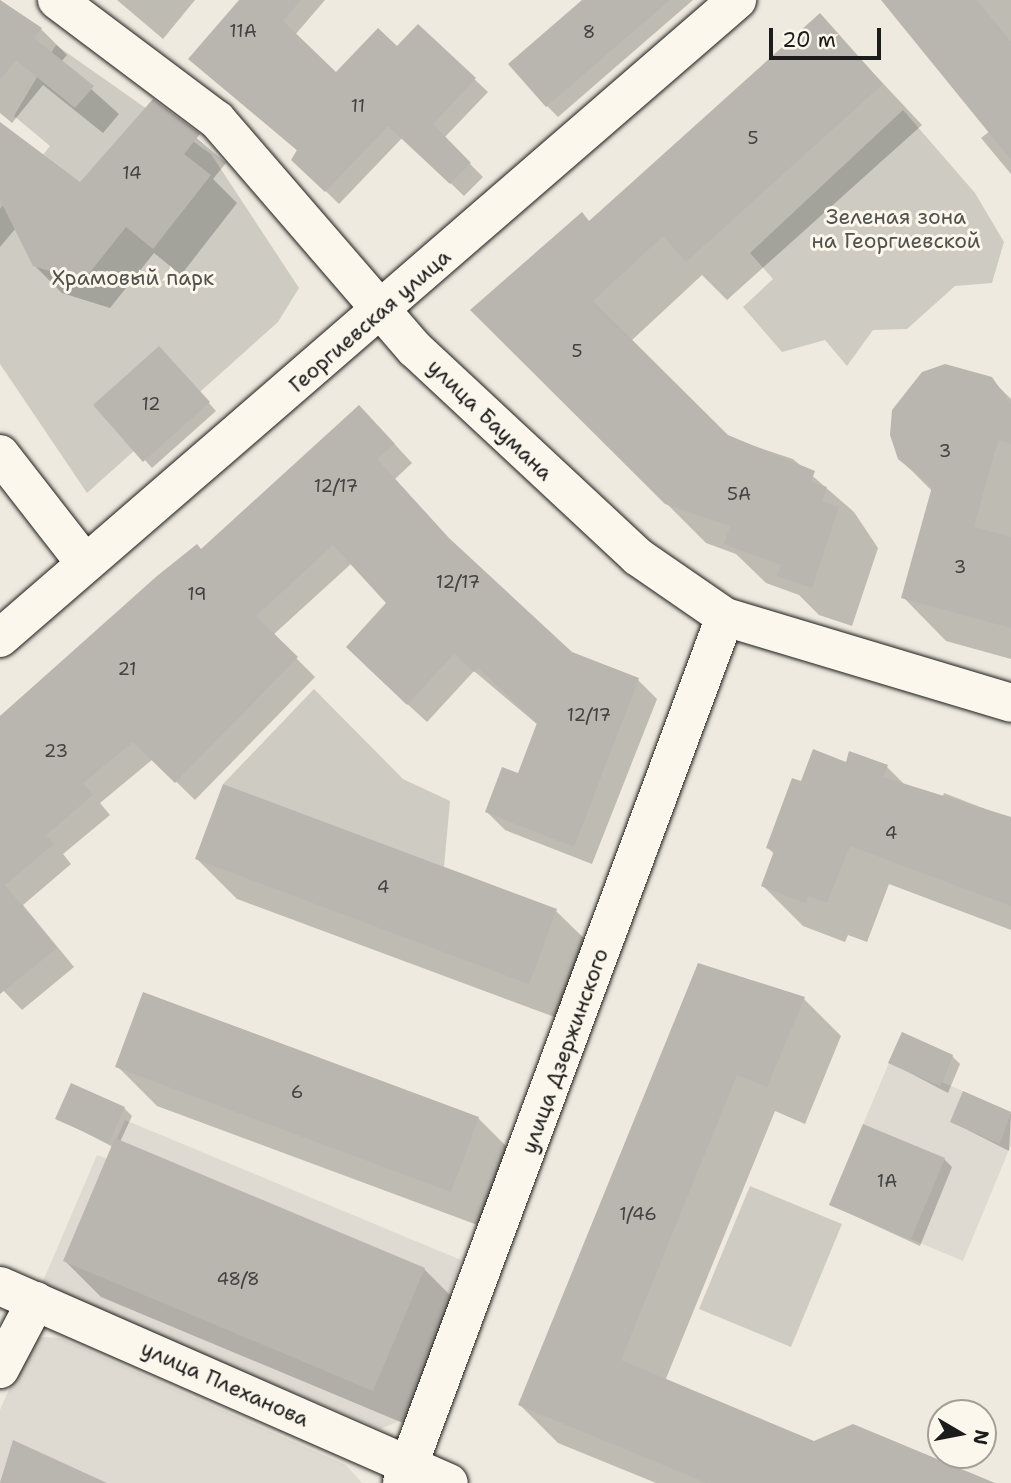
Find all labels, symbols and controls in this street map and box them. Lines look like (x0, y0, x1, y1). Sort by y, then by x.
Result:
scale bar (773, 14, 885, 58)
house number: 11А (229, 20, 257, 42)
house number: 8 (583, 21, 595, 43)
text: 20 m (782, 26, 836, 54)
house number: 11 (351, 95, 365, 117)
house number: 5 (747, 127, 759, 149)
house number: 14 (122, 162, 142, 184)
park label: Зеленая зона на Георгиевской (811, 204, 981, 254)
street label: Георгиевская улица (284, 244, 456, 398)
park label: Храмовый парк (52, 265, 214, 291)
house number: 5 (571, 340, 583, 362)
street label: улица Баумана (422, 354, 558, 486)
house number: 12 (141, 393, 161, 415)
house number: 3 (939, 440, 951, 462)
house number: 12/17 (314, 475, 358, 497)
house number: 5А (727, 483, 751, 505)
house number: 3 (954, 556, 966, 578)
house number: 12/17 (436, 571, 480, 593)
house number: 19 (187, 583, 207, 605)
house number: 21 (117, 658, 137, 680)
house number: 12/17 (567, 704, 611, 726)
house number: 23 (44, 740, 68, 762)
house number: 4 (885, 822, 897, 844)
house number: 4 (377, 876, 389, 898)
street label: улица Дзержинского (516, 945, 614, 1157)
house number: 6 (291, 1081, 303, 1103)
house number: 1А (877, 1170, 897, 1192)
house number: 1/46 (619, 1203, 657, 1225)
house number: 48/8 (216, 1268, 260, 1290)
street label: улица Плеханова (137, 1336, 313, 1432)
north arrow (927, 1399, 997, 1469)
text: N (968, 1428, 995, 1447)

